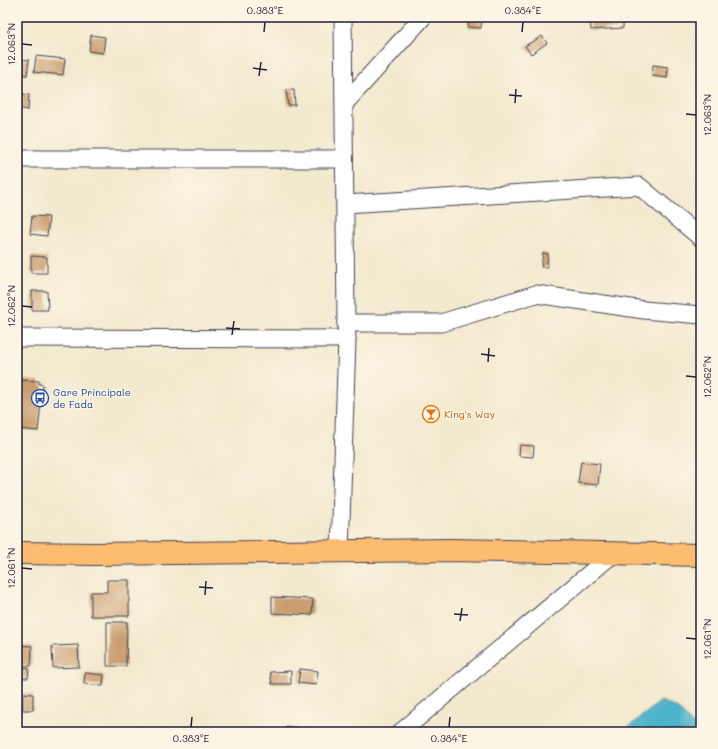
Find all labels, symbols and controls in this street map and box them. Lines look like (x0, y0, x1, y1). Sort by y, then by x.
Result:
text: 0.383°E (247, 3, 284, 17)
text: 0.384°E (505, 3, 542, 17)
text: 12.063°N (4, 23, 18, 65)
text: 12.063°N (700, 94, 714, 136)
text: 12.062°N (4, 285, 18, 327)
text: 12.062°N (700, 356, 714, 398)
place label: Gare Principale de Fada (53, 385, 131, 411)
bus stop icon: Gare Principale de Fada (30, 388, 50, 408)
bar icon: King's Way (421, 404, 441, 424)
place label: King's Way (444, 407, 495, 421)
text: 12.061°N (4, 548, 18, 588)
text: 12.061°N (700, 619, 714, 659)
text: 0.383°E (173, 731, 210, 745)
text: 0.384°E (431, 731, 468, 745)

